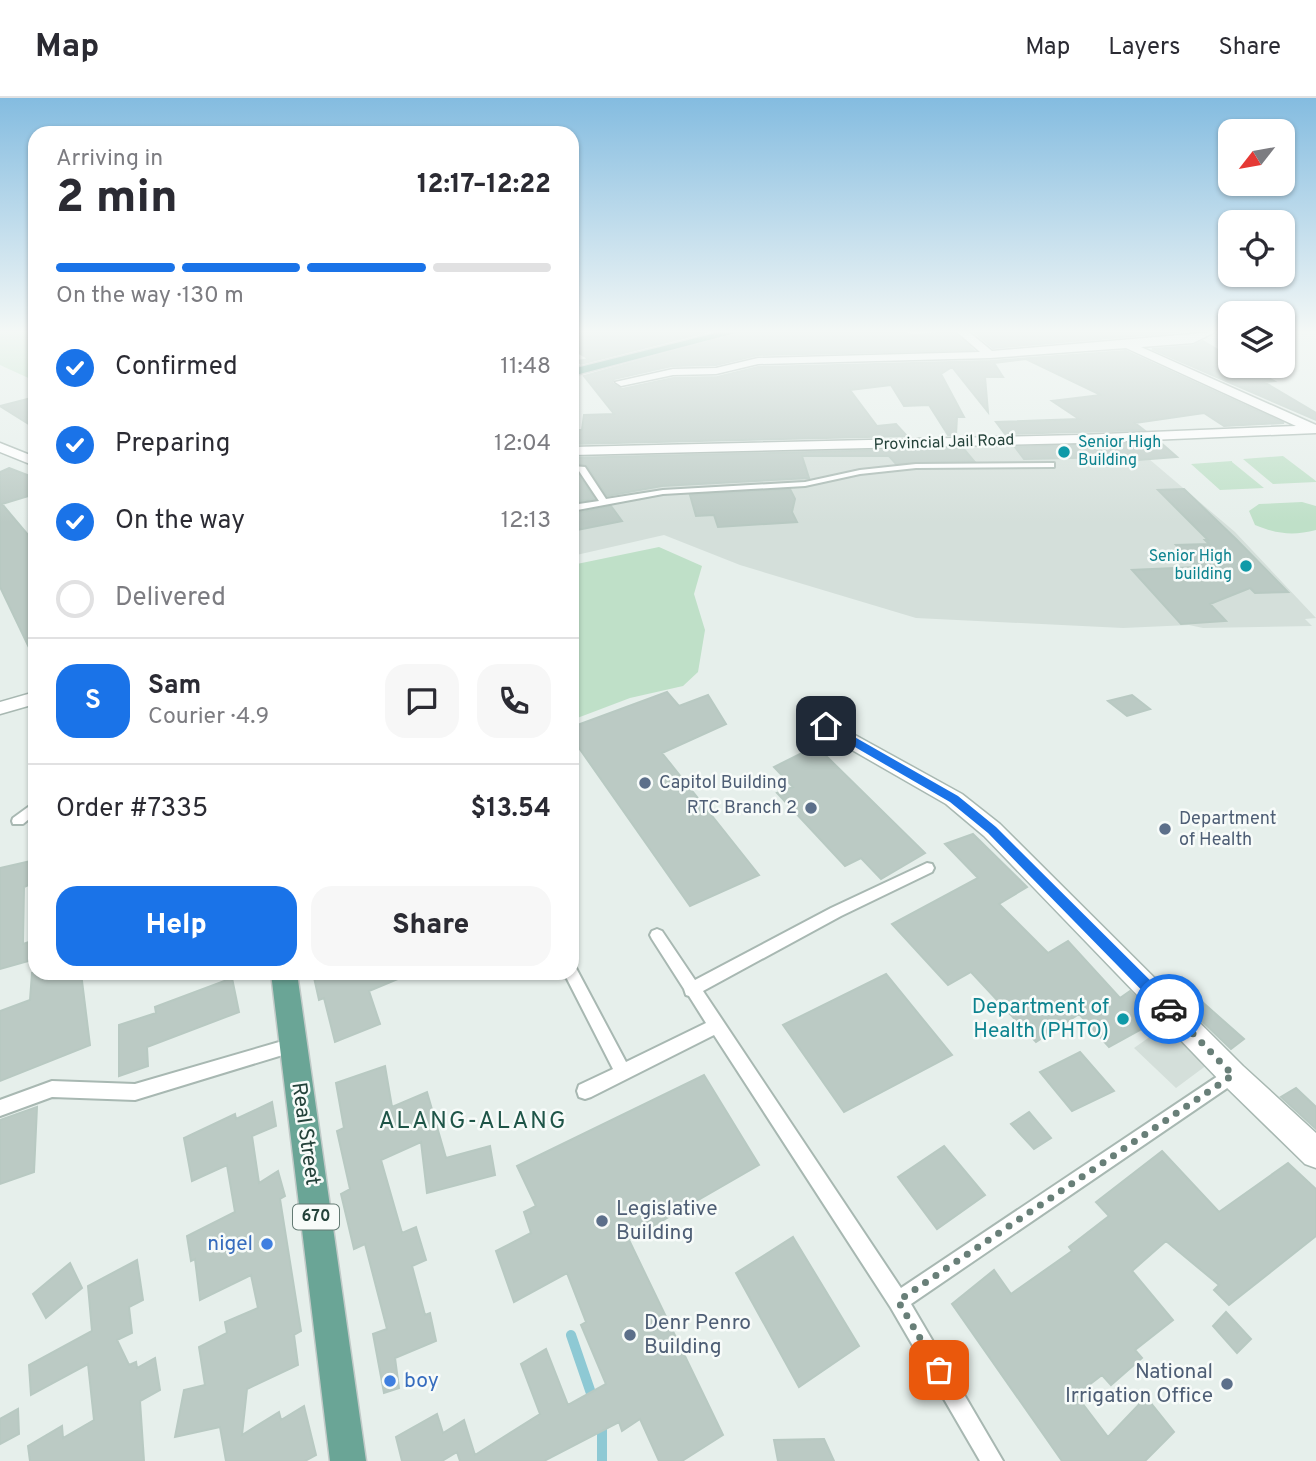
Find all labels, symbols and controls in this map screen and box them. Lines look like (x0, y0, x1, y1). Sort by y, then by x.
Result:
text: Map (35, 27, 99, 69)
text: Map (1025, 33, 1070, 63)
text: Layers (1108, 33, 1180, 63)
text: Share (1218, 33, 1281, 63)
north arrow (1218, 119, 1295, 196)
map controls (1218, 119, 1295, 378)
text: Arriving in (56, 145, 163, 174)
text: 12:17–12:22 (417, 169, 551, 202)
text: 2 min (56, 170, 178, 229)
button: locate (1218, 210, 1295, 287)
text: On the way · 130 m (56, 282, 244, 311)
button: layers (1218, 301, 1295, 378)
icon: check (56, 349, 94, 387)
text: Confirmed (115, 351, 238, 384)
text: 11:48 (500, 353, 551, 382)
icon: check (56, 426, 94, 464)
text: Preparing (115, 428, 230, 461)
text: 12:04 (494, 430, 551, 459)
street label: Provincial Jail Road (873, 431, 1015, 455)
place label: Senior High Building (1078, 433, 1161, 471)
marker: Senior High Building (1056, 444, 1072, 460)
icon: check (56, 503, 94, 541)
text: On the way (115, 505, 245, 538)
text: 12:13 (501, 507, 551, 536)
place label: Senior High building (1149, 547, 1232, 585)
marker: Senior High building (1238, 558, 1254, 574)
text: Delivered (115, 582, 226, 615)
button: chat (385, 664, 459, 738)
button: phone (477, 664, 551, 738)
text: Sam (148, 670, 201, 703)
text: S (85, 685, 101, 718)
pin (796, 696, 856, 756)
text: Courier · 4.9 (148, 703, 269, 732)
icon: home (807, 707, 845, 745)
place label: Capitol Building (659, 772, 787, 795)
marker: Capitol Building (637, 775, 653, 791)
text: Order #7335 (56, 793, 208, 826)
text: $13.54 (470, 793, 551, 826)
place label: RTC Branch 2 (687, 797, 797, 820)
marker: RTC Branch 2 (803, 800, 819, 816)
place label: Department of Health (1179, 808, 1277, 852)
marker: Department of Health (1157, 821, 1173, 837)
button: Help (56, 886, 297, 966)
button: Share (311, 886, 551, 966)
courier (1134, 974, 1204, 1044)
icon: car (1150, 990, 1188, 1028)
place label: Department of Health (PHTO) (972, 994, 1109, 1045)
marker: Department of Health (PHTO) (1115, 1011, 1131, 1027)
street label: Real Street (284, 1081, 326, 1187)
district label: ALANG-ALANG (378, 1107, 568, 1137)
place label: Legislative Building (616, 1196, 717, 1247)
road number: 670 (293, 1204, 339, 1230)
marker: Legislative Building (594, 1213, 610, 1229)
place label: nigel (207, 1231, 253, 1258)
marker: nigel (259, 1236, 275, 1252)
place label: Denr Penro Building (644, 1310, 751, 1361)
marker: Denr Penro Building (622, 1327, 638, 1343)
pin (909, 1340, 969, 1400)
icon: bag (920, 1351, 958, 1389)
place label: National Irrigation Office (1065, 1359, 1213, 1410)
place label: boy (404, 1368, 439, 1395)
marker: boy (382, 1373, 398, 1389)
marker: National Irrigation Office (1219, 1376, 1235, 1392)

